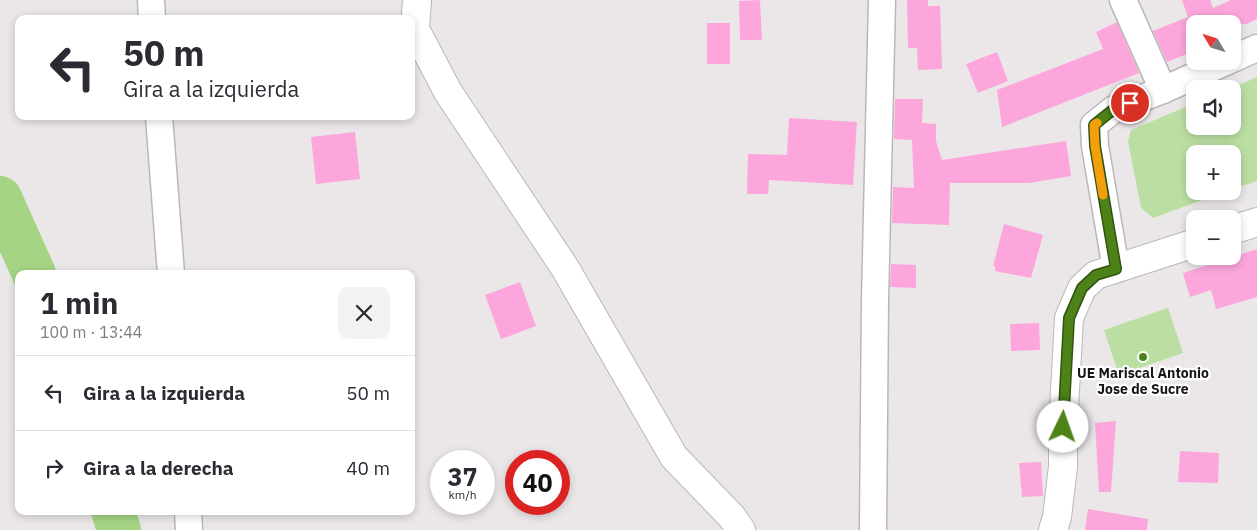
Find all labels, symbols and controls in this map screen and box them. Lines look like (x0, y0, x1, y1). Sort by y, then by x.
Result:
north arrow (1186, 15, 1241, 70)
map controls (1186, 15, 1241, 265)
text: 50 m (123, 30, 205, 76)
icon: left (40, 35, 105, 100)
text: Gira a la izquierda (123, 74, 299, 103)
button: sound (1186, 80, 1241, 135)
pin (1109, 82, 1151, 124)
icon: arrive (1116, 89, 1144, 117)
button: + (1186, 145, 1241, 200)
button: − (1186, 210, 1241, 265)
text: 1 min (40, 283, 118, 322)
button: close (338, 287, 390, 339)
text: 100 m · 13:44 (40, 322, 142, 342)
marker: UE Mariscal Antonio Jose de Sucre (1137, 351, 1149, 363)
place label: UE Mariscal Antonio Jose de Sucre (1077, 364, 1209, 398)
icon: left (40, 379, 68, 407)
text: Gira a la izquierda (83, 381, 245, 405)
text: 50 m (346, 381, 390, 405)
position arrow (1036, 400, 1088, 452)
speed limit sign: 40 (505, 450, 570, 515)
icon: right (40, 454, 68, 482)
text: Gira a la derecha (83, 456, 234, 480)
text: 40 m (346, 456, 390, 480)
text: 37 (447, 460, 478, 493)
text: km/h (448, 487, 477, 502)

